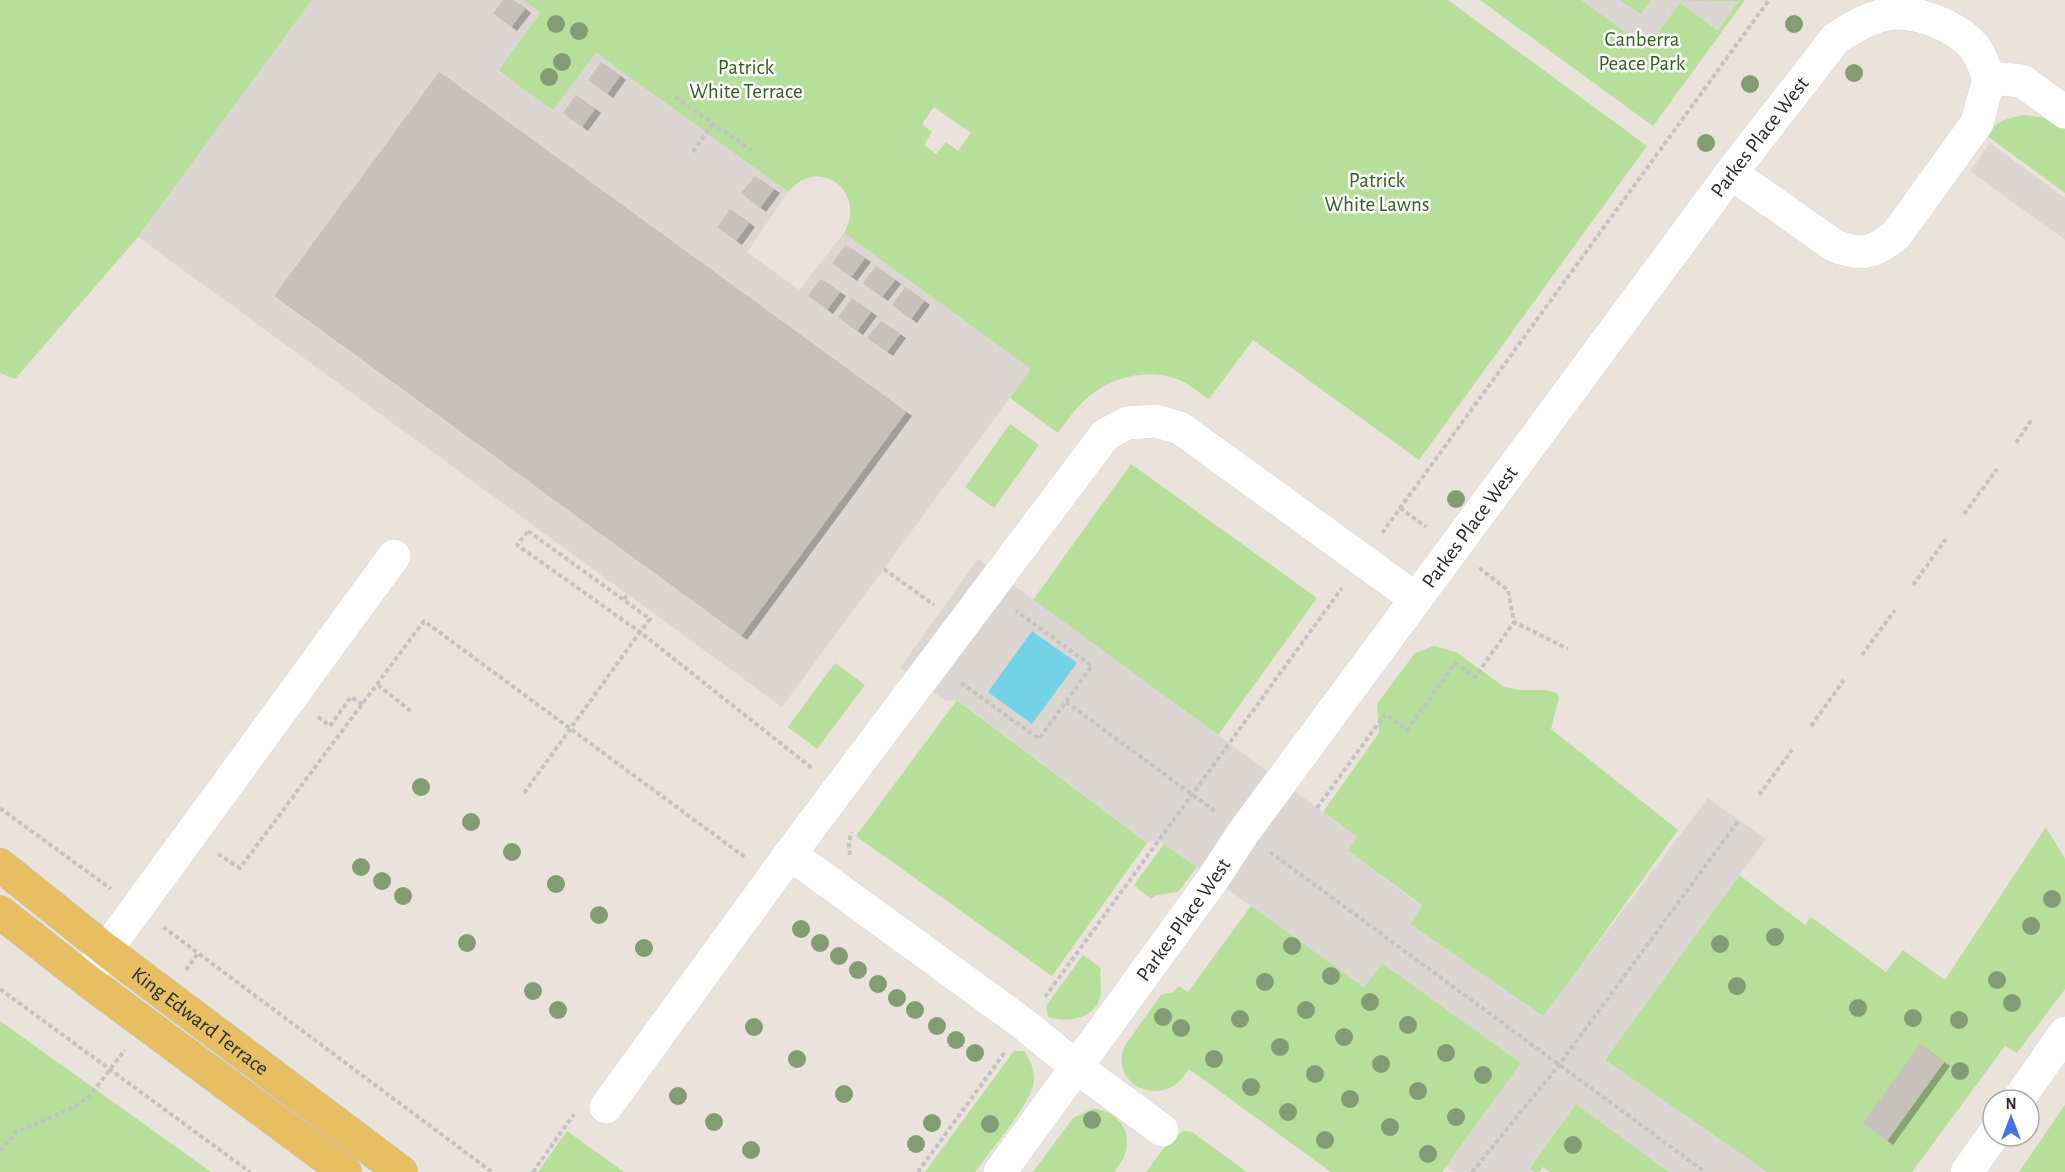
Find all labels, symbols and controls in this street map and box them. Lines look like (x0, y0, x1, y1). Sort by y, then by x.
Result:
park label: Canberra Peace Park (1599, 29, 1686, 74)
park label: Patrick White Terrace (689, 57, 803, 102)
street label: Parkes Place West (1707, 73, 1813, 201)
park label: Patrick White Lawns (1324, 170, 1430, 215)
street label: Parkes Place West (1418, 462, 1522, 592)
street label: Parkes Place West (1132, 854, 1235, 985)
street label: King Edward Terrace (128, 963, 273, 1080)
north arrow (1981, 1088, 2041, 1148)
text: N (2005, 1096, 2017, 1112)

